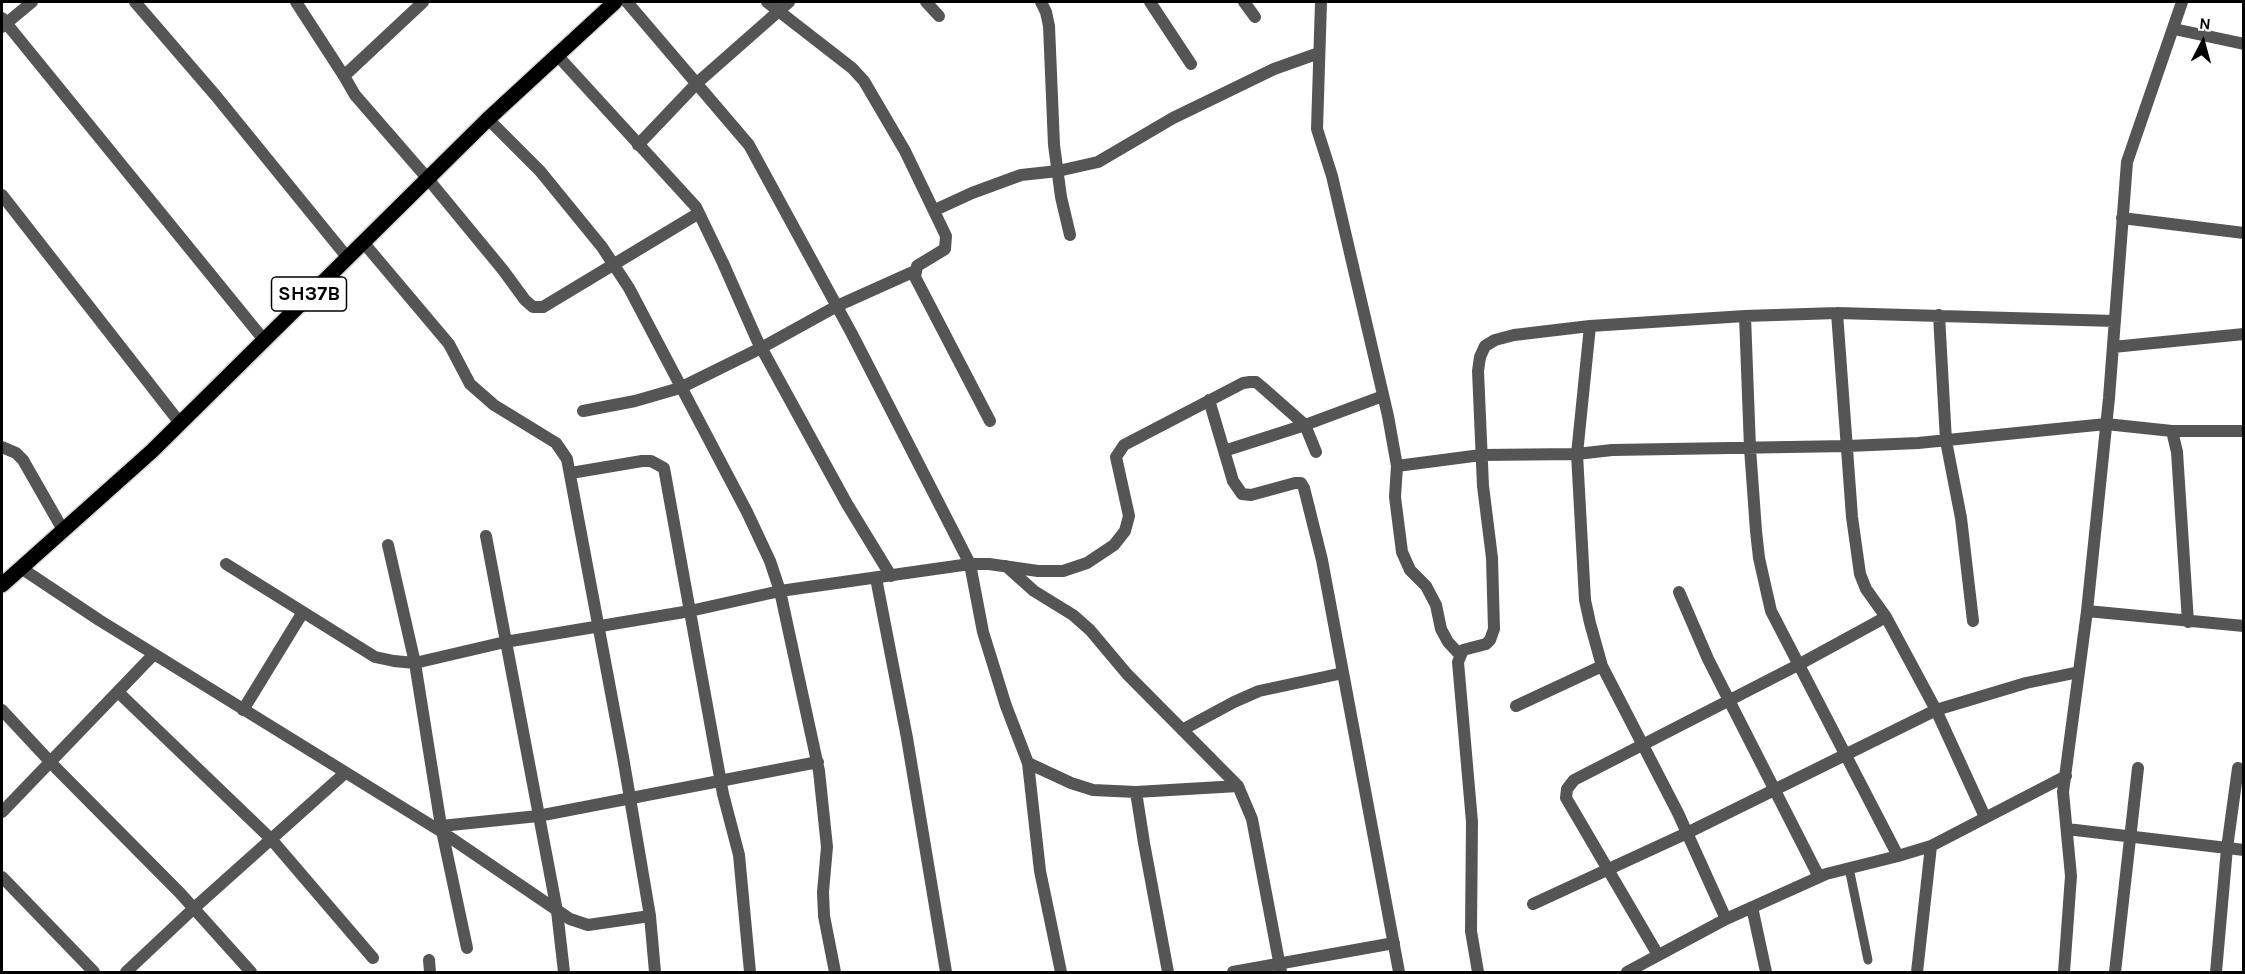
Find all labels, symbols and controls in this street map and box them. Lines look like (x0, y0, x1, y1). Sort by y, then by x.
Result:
north arrow (2173, 12, 2233, 72)
text: N (2198, 14, 2212, 34)
road number: SH37B (272, 277, 346, 311)

